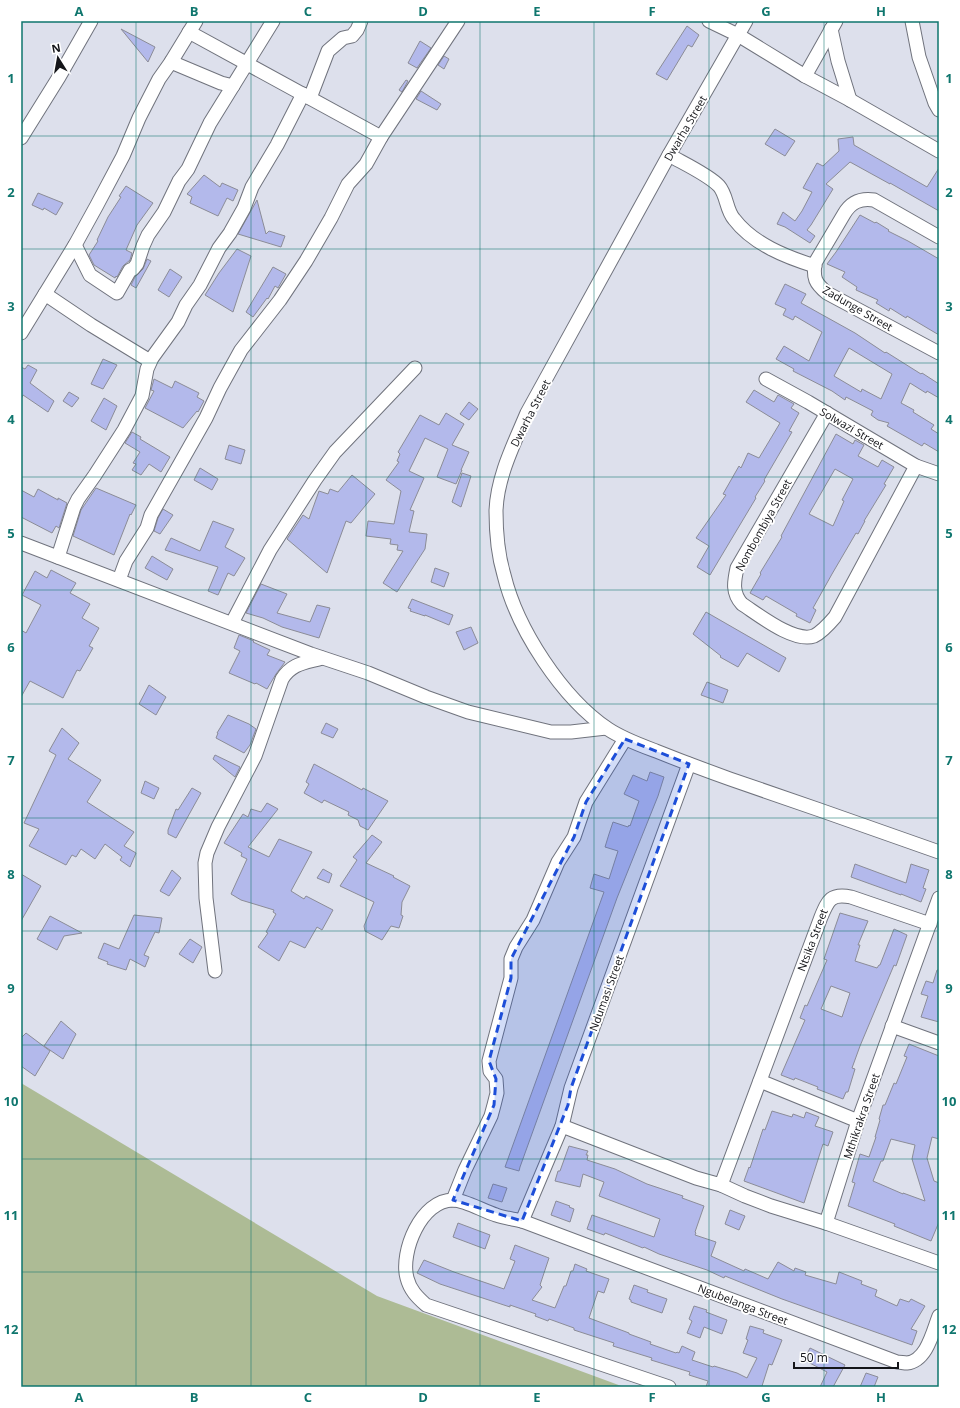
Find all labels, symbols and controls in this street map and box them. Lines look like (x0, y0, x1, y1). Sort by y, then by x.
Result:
text: A (75, 2, 84, 20)
text: B (190, 2, 199, 20)
text: C (304, 2, 312, 20)
text: D (418, 2, 428, 20)
text: E (533, 2, 541, 20)
text: F (648, 2, 656, 20)
text: G (761, 2, 771, 20)
text: H (876, 2, 886, 20)
north arrow (38, 38, 78, 78)
text: N (50, 39, 62, 56)
text: 1 (7, 69, 15, 87)
text: 1 (945, 69, 953, 87)
street label: Dwarha Street (660, 92, 710, 164)
text: 2 (7, 183, 15, 201)
text: 2 (945, 183, 953, 201)
street label: Zadunge Street (820, 282, 896, 334)
text: 3 (7, 297, 15, 315)
text: 3 (945, 297, 953, 315)
street label: Dwarha Street (507, 377, 553, 449)
street label: Solwazi Street (817, 404, 887, 452)
text: 4 (7, 410, 15, 428)
text: 4 (945, 410, 953, 428)
street label: Nombombiya Street (731, 476, 795, 574)
text: 5 (7, 524, 15, 542)
text: 5 (945, 524, 953, 542)
text: 6 (7, 638, 15, 656)
text: 6 (945, 638, 953, 656)
text: 7 (7, 751, 15, 769)
text: 7 (945, 751, 953, 769)
text: 8 (7, 865, 15, 883)
text: 8 (945, 865, 953, 883)
street label: Ntsika Street (793, 907, 831, 973)
street label: Ndumasi Street (585, 953, 627, 1033)
text: 9 (7, 979, 15, 997)
text: 9 (945, 979, 953, 997)
street label: Mthikrakra Street (839, 1071, 883, 1161)
text: 10 (4, 1092, 18, 1110)
text: 10 (942, 1092, 956, 1110)
text: 11 (4, 1206, 18, 1224)
text: 11 (942, 1206, 956, 1224)
street label: Ngubelanga Street (696, 1280, 790, 1328)
text: 12 (4, 1320, 19, 1338)
text: 12 (942, 1320, 957, 1338)
scale bar (794, 1344, 898, 1370)
text: 50 m (800, 1349, 828, 1366)
text: A (75, 1388, 84, 1406)
text: B (190, 1388, 199, 1406)
text: C (304, 1388, 312, 1406)
text: D (418, 1388, 428, 1406)
text: E (533, 1388, 541, 1406)
text: F (648, 1388, 656, 1406)
text: G (761, 1388, 771, 1406)
text: H (876, 1388, 886, 1406)

